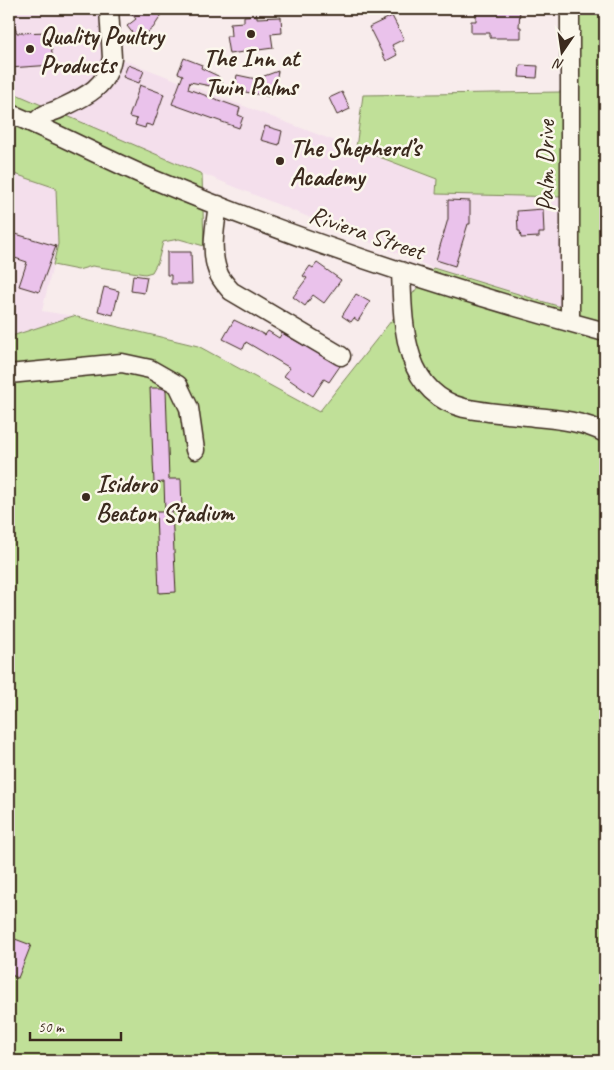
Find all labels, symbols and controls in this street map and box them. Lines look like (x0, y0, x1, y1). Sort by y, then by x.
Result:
place label: Quality Poultry Products (40, 20, 166, 81)
marker: The Inn at Twin Palms (245, 28, 257, 40)
north arrow (536, 28, 586, 78)
place label: The Inn at Twin Palms (203, 42, 302, 103)
marker: Quality Poultry Products (24, 43, 36, 55)
text: N (551, 54, 565, 73)
street label: Palm Drive (530, 118, 562, 212)
place label: The Shepherd’s Academy (290, 132, 423, 193)
marker: The Shepherd’s Academy (274, 155, 286, 167)
street label: Riviera Street (305, 198, 431, 268)
place label: Isidoro Beaton Stadium (96, 468, 236, 529)
marker: Isidoro Beaton Stadium (80, 491, 92, 503)
scale bar (30, 1010, 121, 1042)
text: 50 m (38, 1018, 65, 1037)

